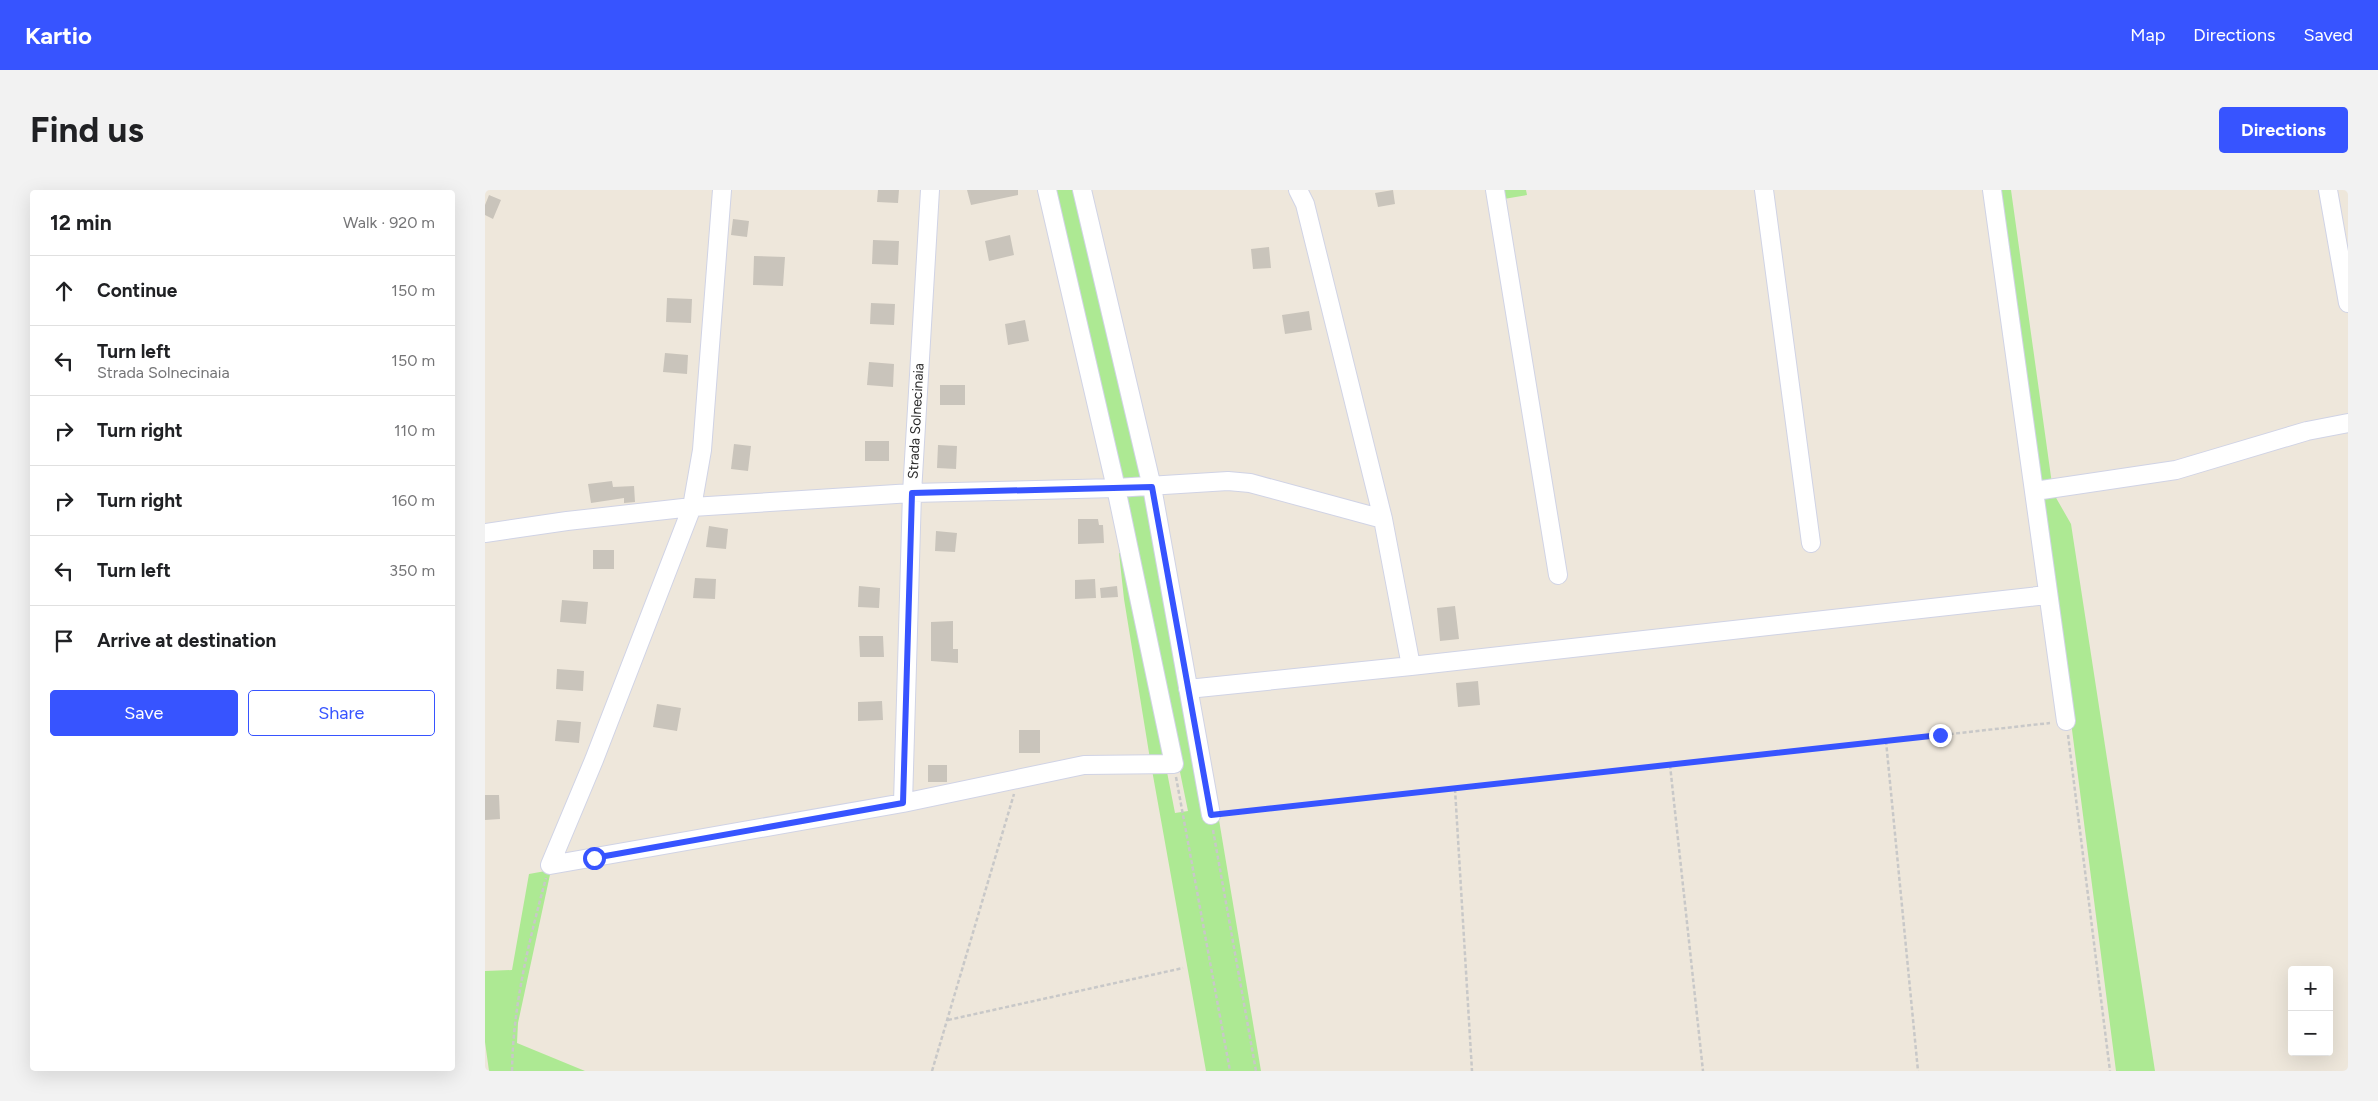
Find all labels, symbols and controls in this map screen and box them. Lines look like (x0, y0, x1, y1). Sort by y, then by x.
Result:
text: Kartio (25, 21, 92, 50)
text: Map (2130, 24, 2165, 46)
text: Directions (2193, 24, 2275, 46)
text: Saved (2303, 24, 2353, 46)
button: Directions (2219, 107, 2348, 153)
text: Find us (30, 109, 144, 151)
text: 12 min (50, 210, 112, 235)
text: Walk · 920 m (343, 213, 435, 232)
icon: ahead (50, 277, 78, 305)
text: Continue (97, 279, 177, 302)
text: 150 m (391, 281, 435, 300)
text: Turn left (97, 340, 171, 363)
icon: left (50, 347, 78, 375)
text: 150 m (391, 351, 435, 370)
text: Strada Solnecinaia (97, 363, 230, 382)
street label: Strada Solnecinaia (904, 363, 928, 479)
icon: right (50, 417, 78, 445)
text: Turn right (97, 419, 183, 442)
text: 110 m (394, 421, 435, 440)
icon: right (50, 487, 78, 515)
text: Turn right (97, 489, 183, 512)
text: 160 m (392, 491, 435, 510)
icon: left (50, 557, 78, 585)
text: Turn left (97, 559, 171, 582)
text: 350 m (389, 561, 435, 580)
icon: arrive (50, 627, 78, 655)
text: Arrive at destination (97, 629, 276, 652)
button: Save (50, 690, 238, 736)
button: Share (248, 690, 435, 736)
route end (1929, 724, 1952, 747)
route start (583, 847, 606, 870)
map controls (2288, 966, 2333, 1056)
button: + (2288, 966, 2333, 1011)
button: − (2288, 1011, 2333, 1056)

